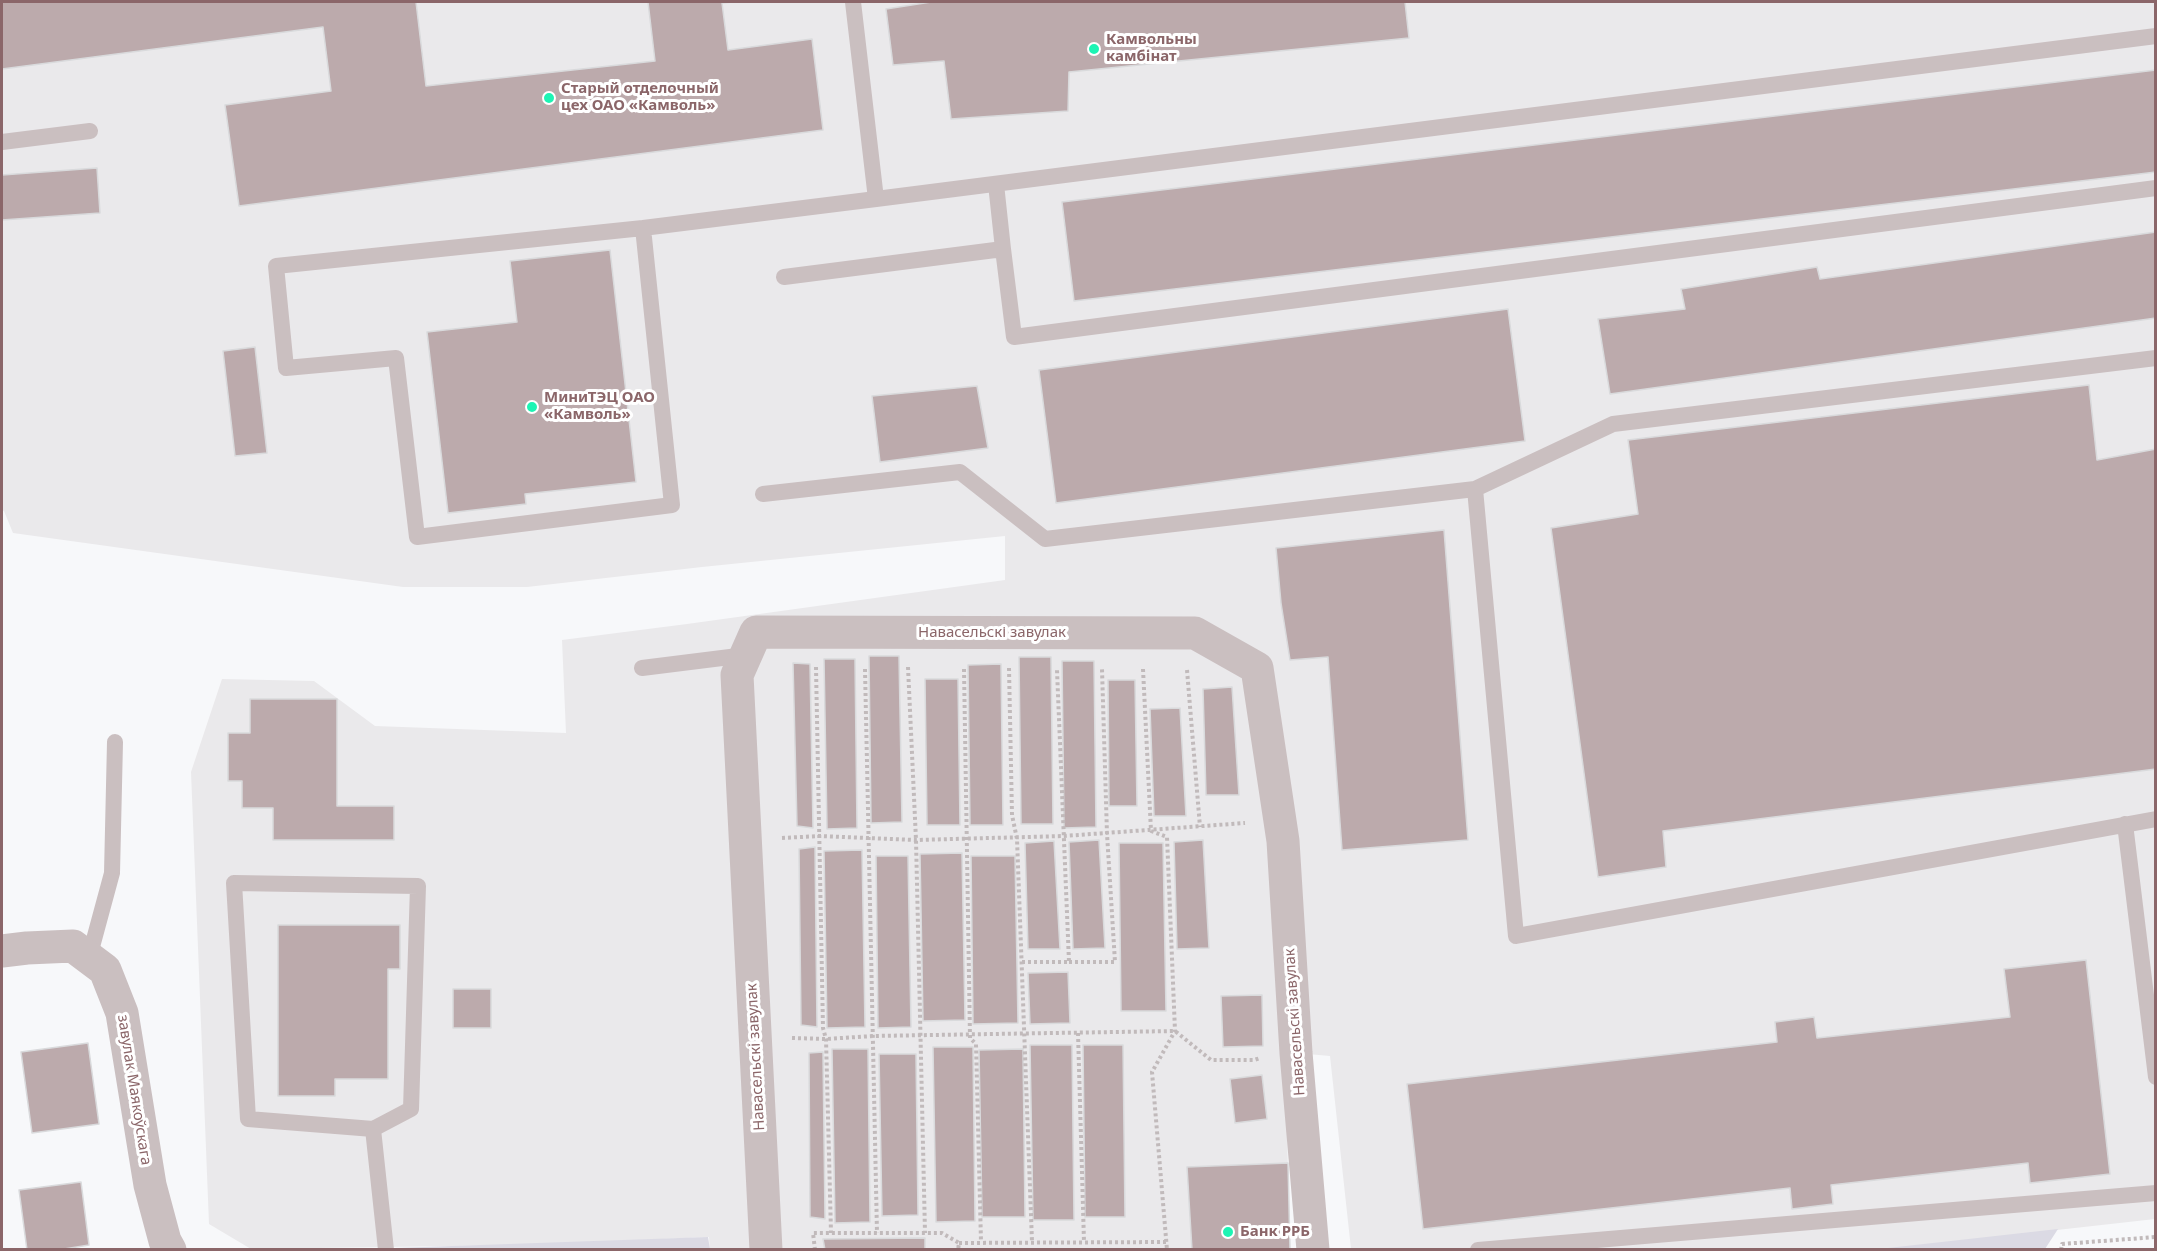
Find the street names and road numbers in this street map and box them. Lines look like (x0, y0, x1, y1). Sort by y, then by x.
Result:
street label: Навасельскі завулак (918, 624, 1066, 642)
street label: Навасельскі завулак (1281, 948, 1309, 1096)
street label: Навасельскі завулак (743, 983, 769, 1131)
street label: завулак Маякоўскага (113, 1013, 155, 1167)

